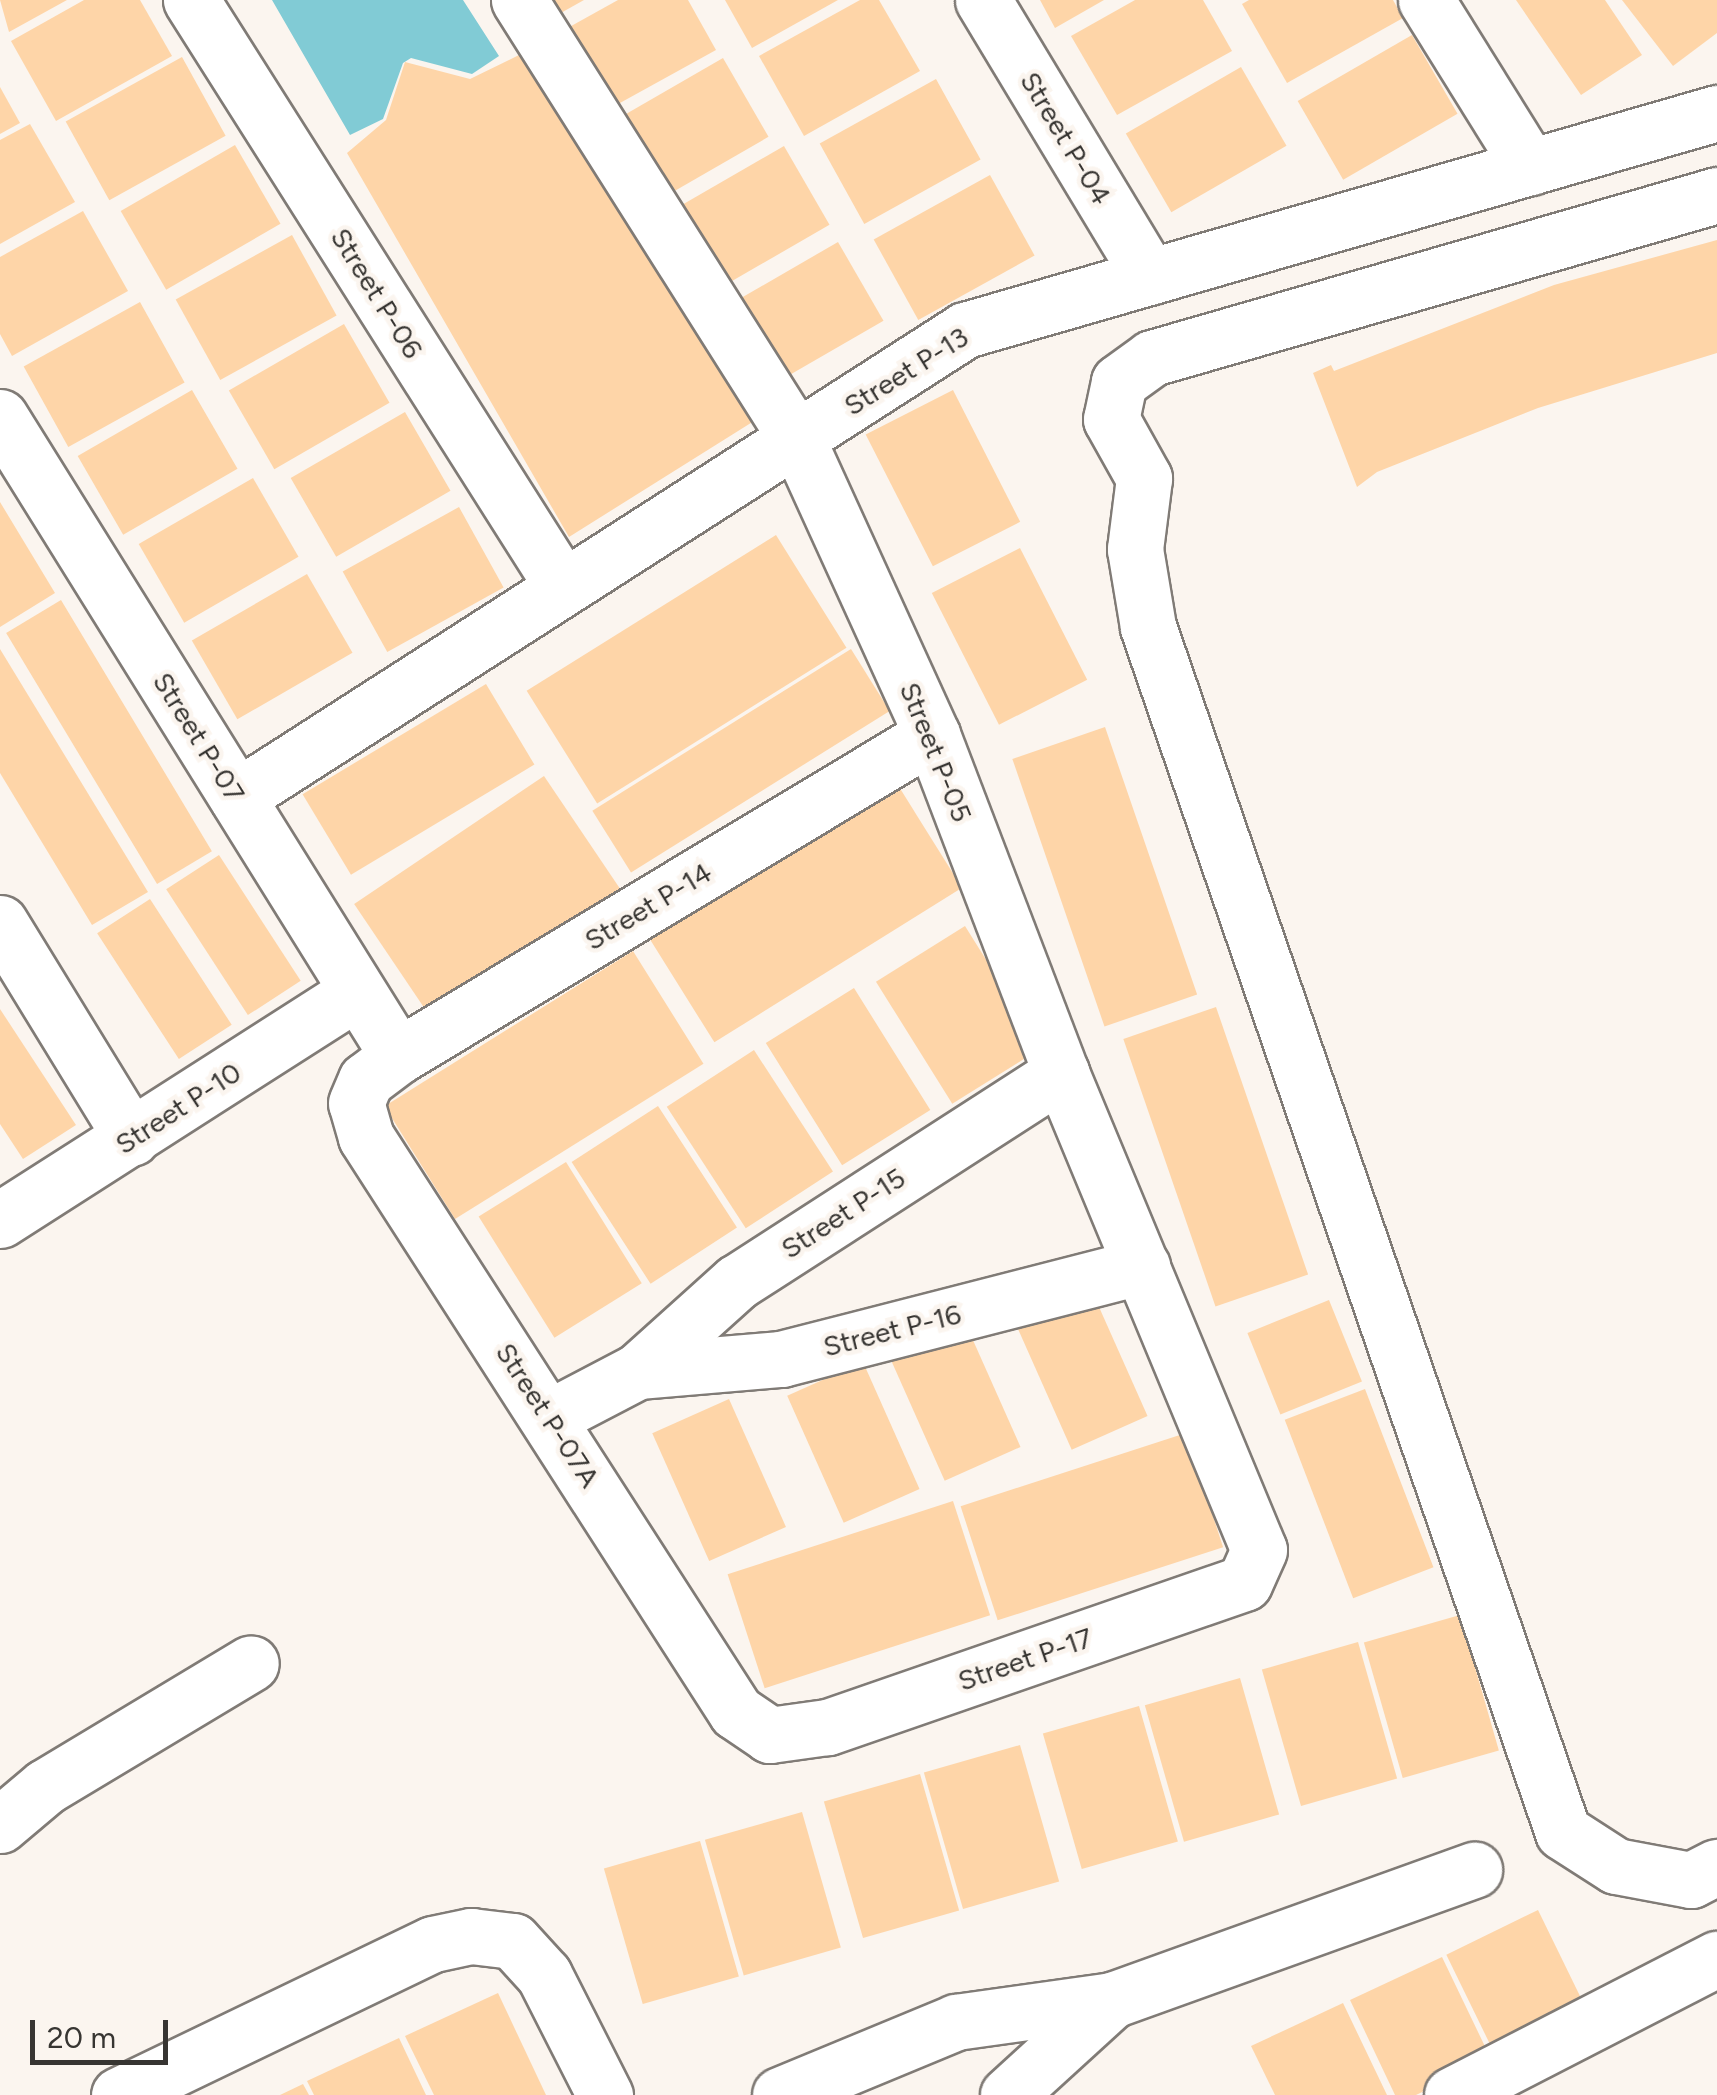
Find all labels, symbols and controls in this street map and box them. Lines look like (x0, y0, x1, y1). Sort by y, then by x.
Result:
street label: Street P-04 (1013, 66, 1119, 210)
street label: Street P-06 (324, 222, 430, 364)
street label: Street P-13 (838, 320, 974, 422)
street label: Street P-07 (146, 666, 252, 808)
street label: Street P-05 (893, 677, 979, 827)
street label: Street P-14 (578, 855, 718, 957)
street label: Street P-10 (109, 1055, 247, 1161)
street label: Street P-15 (775, 1161, 911, 1265)
street label: Street P-16 (820, 1297, 964, 1363)
street label: Street P-07A (489, 1337, 607, 1493)
street label: Street P-17 (953, 1620, 1097, 1698)
scale bar (35, 2000, 172, 2062)
text: 20 m (47, 2019, 116, 2056)

